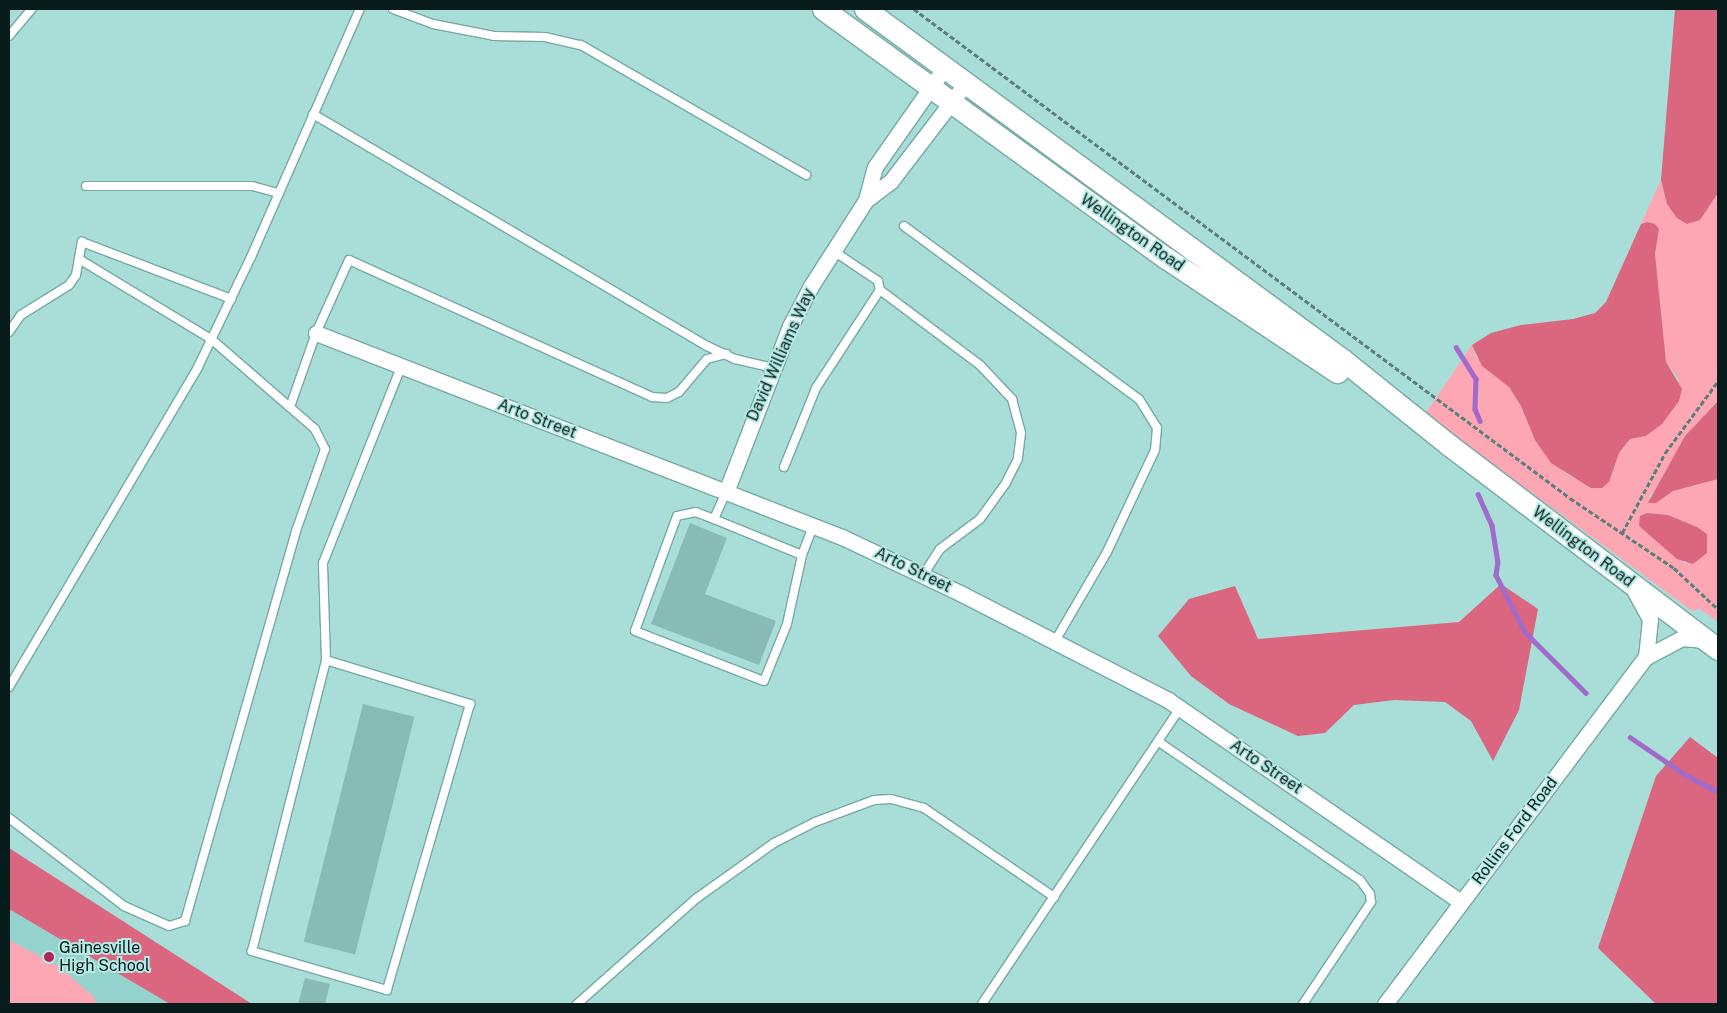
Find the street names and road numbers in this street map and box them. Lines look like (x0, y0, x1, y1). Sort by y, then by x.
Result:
street label: Wellington Road (1076, 190, 1188, 276)
street label: David Williams Way (743, 285, 819, 425)
street label: Arto Street (495, 395, 579, 443)
street label: Wellington Road (1528, 503, 1638, 591)
street label: Arto Street (871, 543, 955, 597)
street label: Arto Street (1226, 736, 1306, 798)
street label: Rollins Ford Road (1468, 773, 1562, 889)

